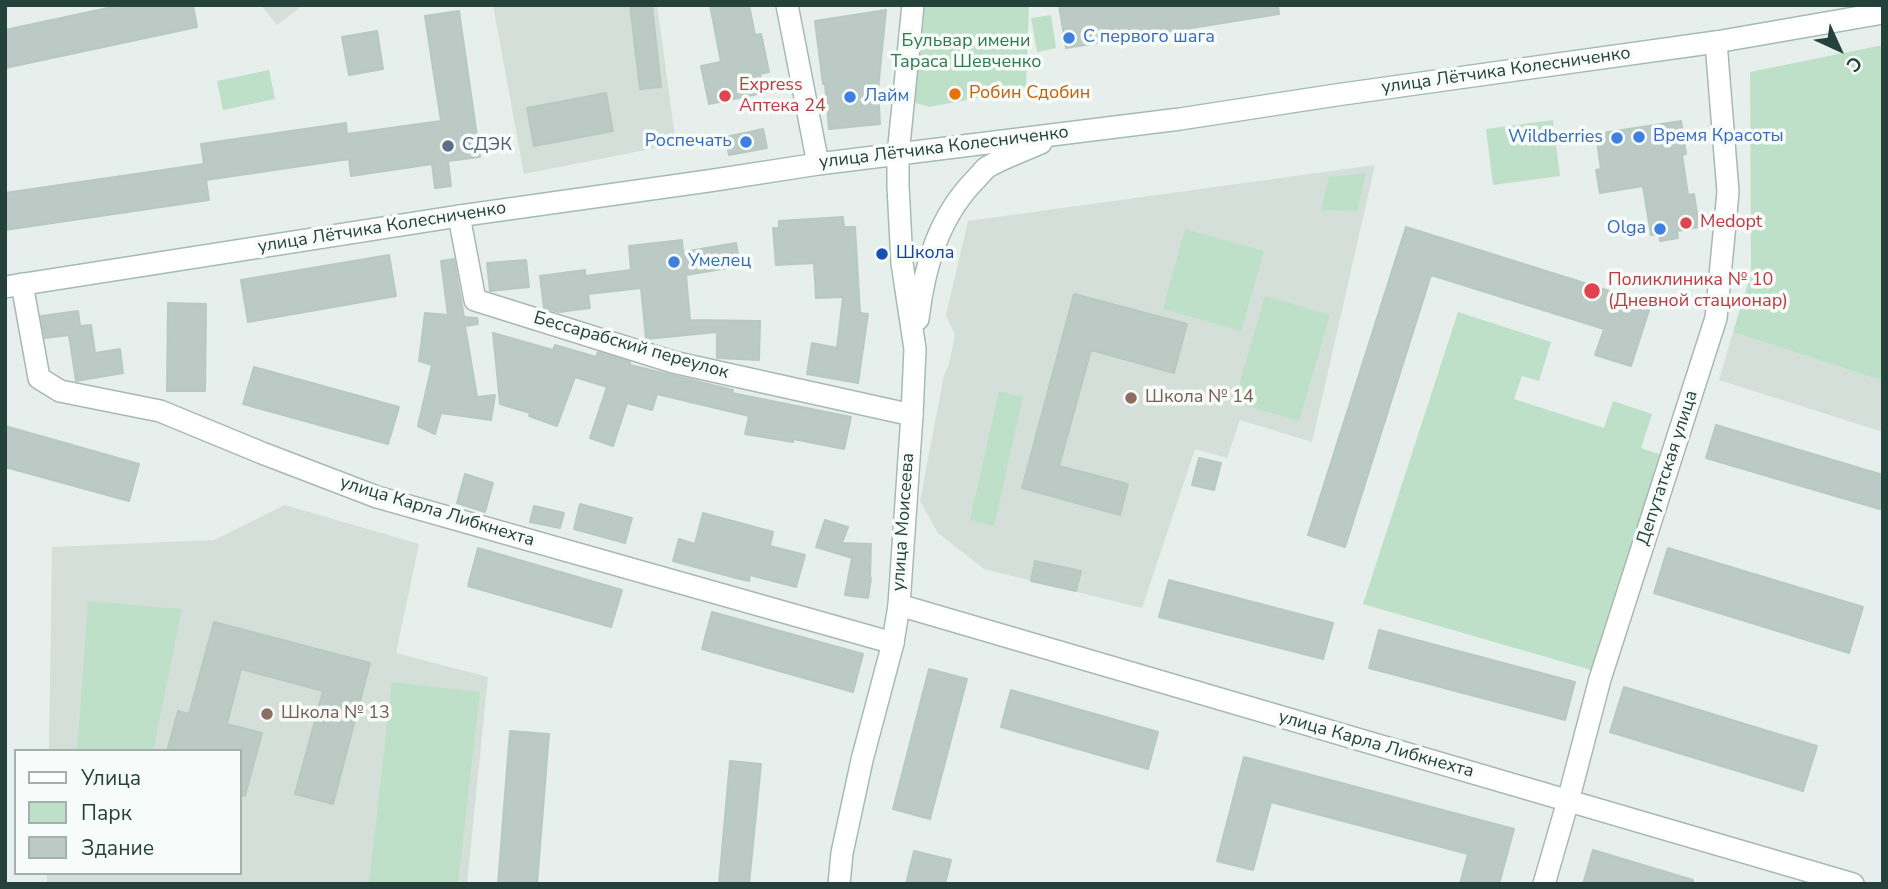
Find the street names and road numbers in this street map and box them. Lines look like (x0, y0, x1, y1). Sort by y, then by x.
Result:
street label: улица Лётчика Колесниченко (1380, 43, 1632, 99)
street label: улица Лётчика Колесниченко (818, 122, 1070, 174)
street label: улица Лётчика Колесниченко (256, 198, 508, 258)
street label: Бессарабский переулок (531, 308, 731, 384)
street label: Депутатская улица (1633, 388, 1703, 548)
street label: улица Моисеева (888, 452, 920, 592)
street label: улица Карла Либкнехта (337, 472, 537, 552)
street label: улица Карла Либкнехта (1276, 707, 1476, 783)

